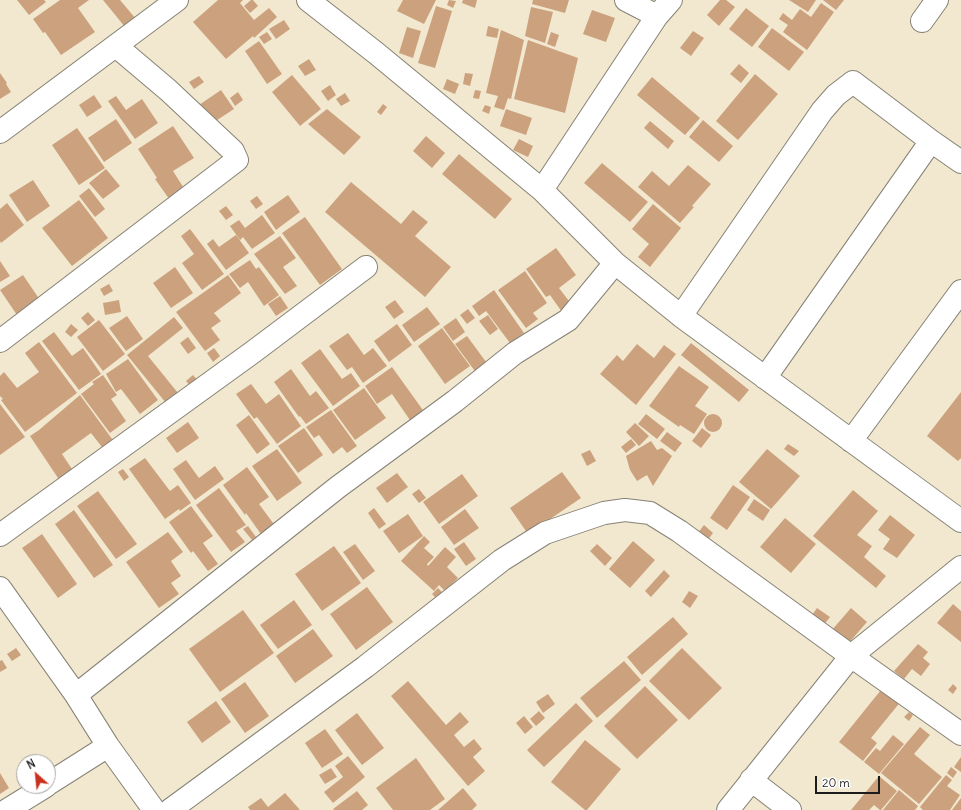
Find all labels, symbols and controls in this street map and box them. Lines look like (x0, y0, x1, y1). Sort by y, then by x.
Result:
north arrow (16, 754, 56, 794)
text: N (24, 756, 38, 772)
scale bar (817, 768, 882, 794)
text: 20 m (822, 775, 850, 790)

